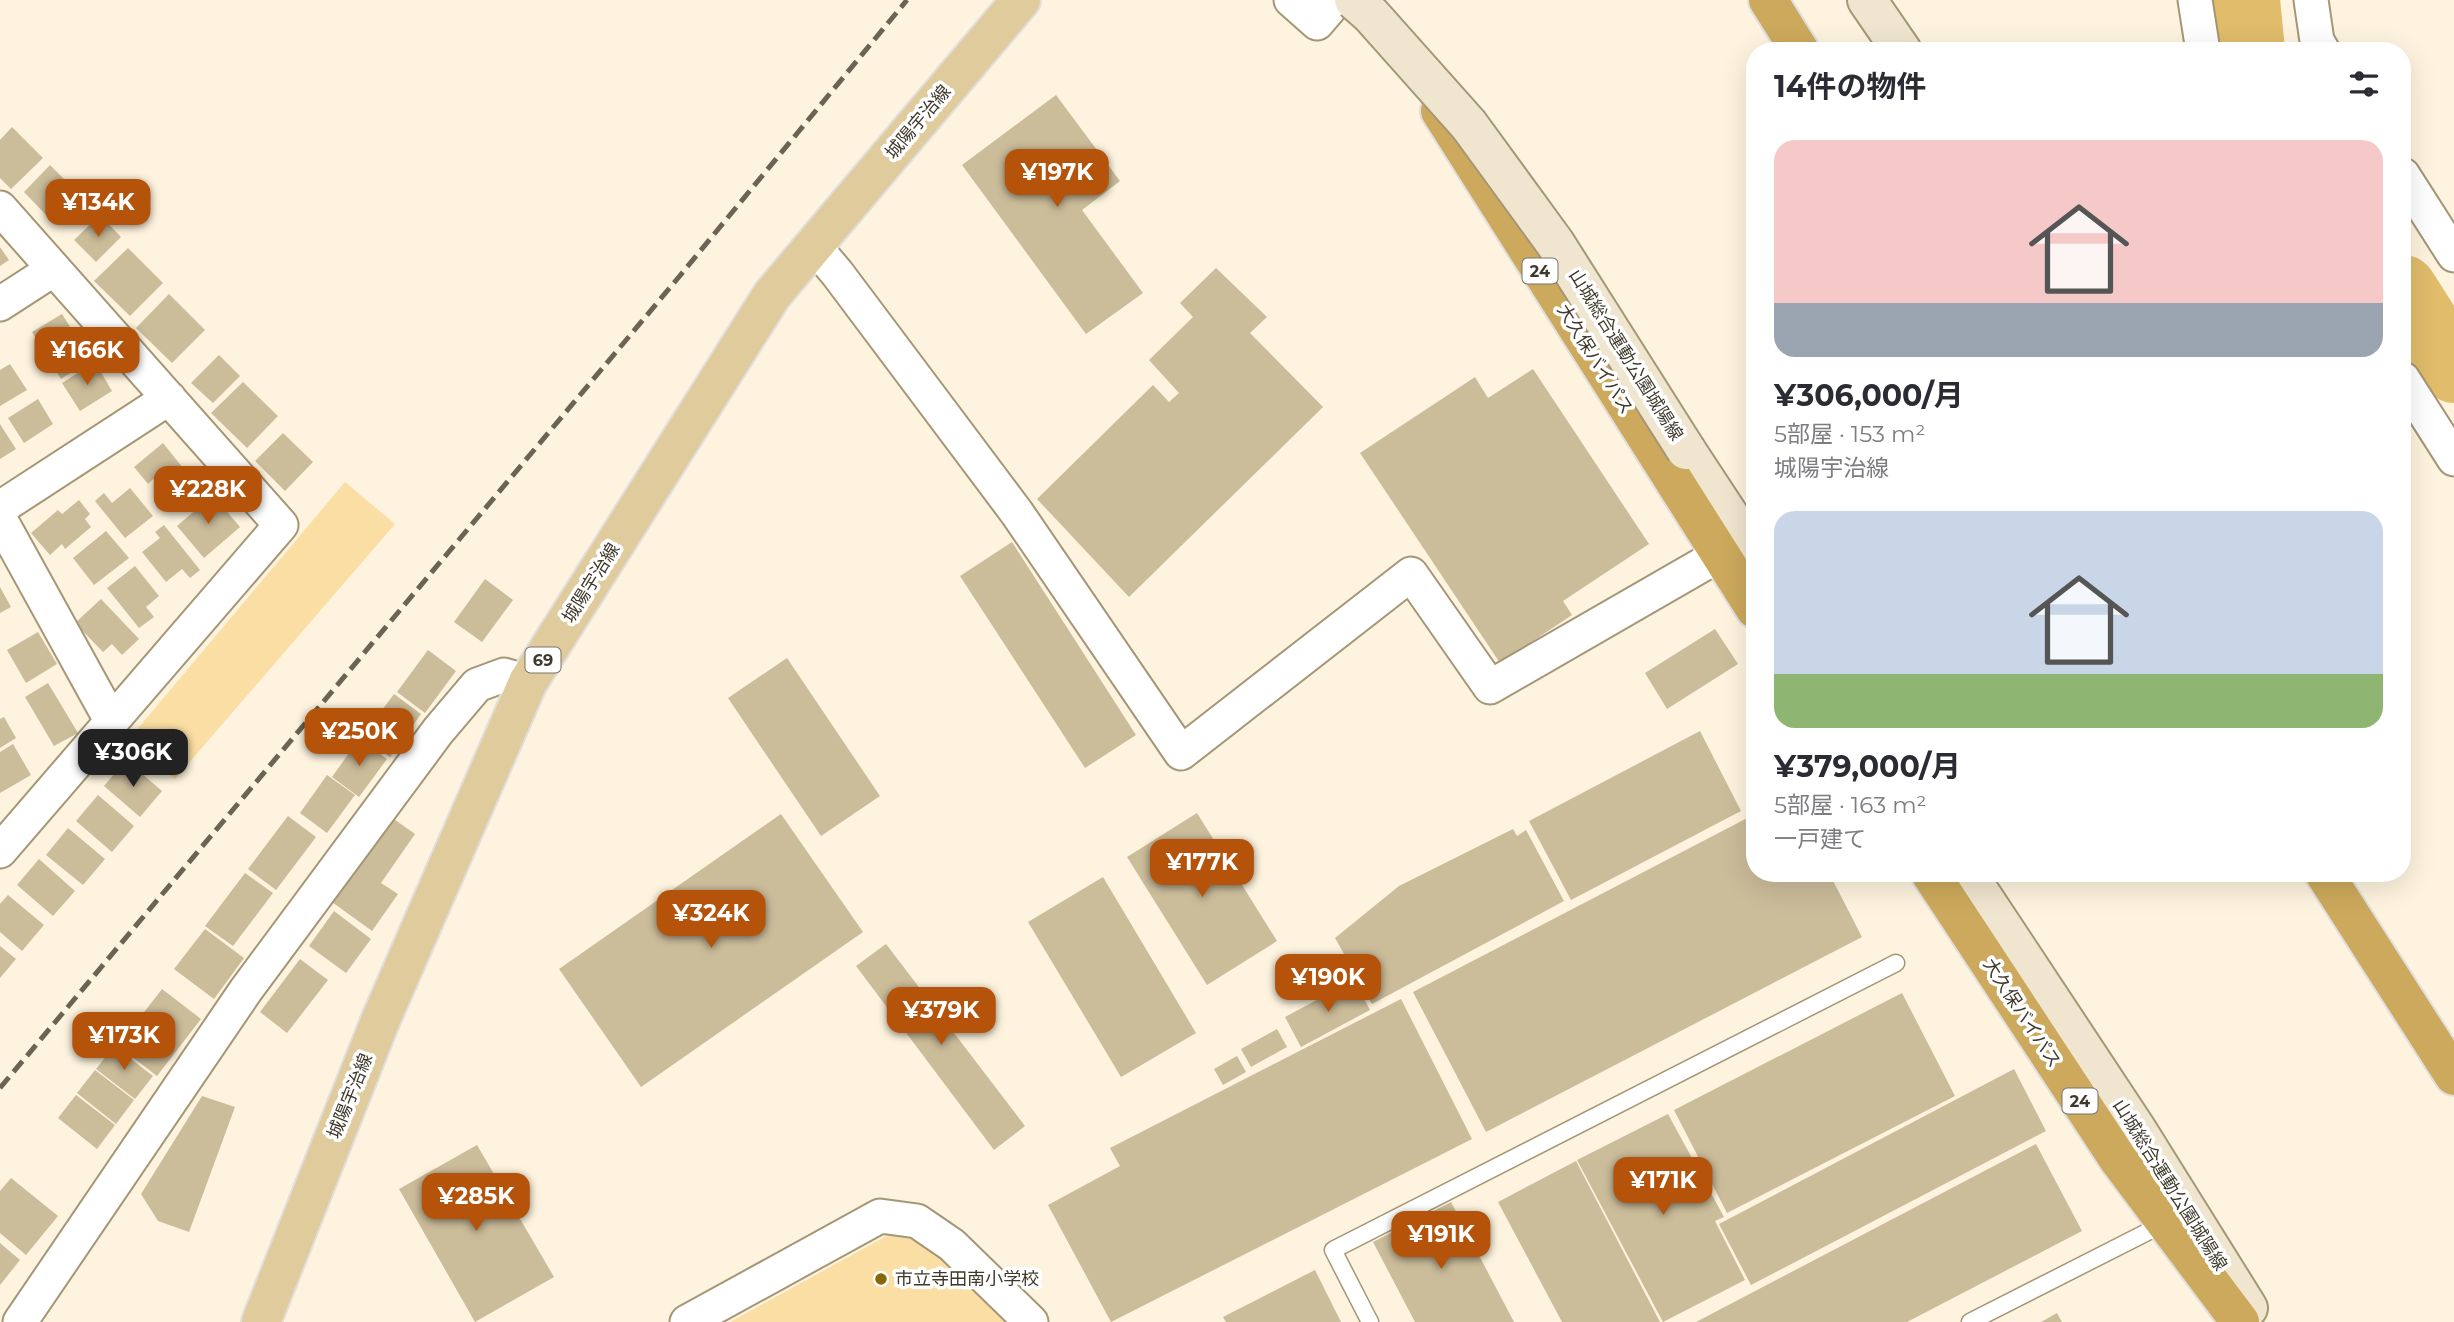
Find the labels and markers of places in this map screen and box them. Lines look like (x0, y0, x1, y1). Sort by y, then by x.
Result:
pin: ¥197K (1008, 150, 1106, 209)
pin: ¥134K (49, 180, 147, 239)
pin: ¥166K (38, 328, 136, 387)
pin: ¥228K (159, 466, 257, 526)
pin: ¥250K (310, 708, 408, 768)
pin: ¥306K (84, 730, 182, 789)
pin: ¥177K (1153, 839, 1251, 899)
pin: ¥324K (662, 890, 760, 950)
pin: ¥190K (1279, 954, 1377, 1014)
pin: ¥379K (892, 988, 990, 1047)
pin: ¥173K (75, 1012, 173, 1072)
pin: ¥171K (1614, 1158, 1712, 1217)
pin: ¥285K (427, 1174, 525, 1233)
pin: ¥191K (1392, 1212, 1490, 1271)
place label: 市立寺田南小学校 (895, 1268, 1039, 1290)
marker: 市立寺田南小学校 (873, 1271, 889, 1287)

